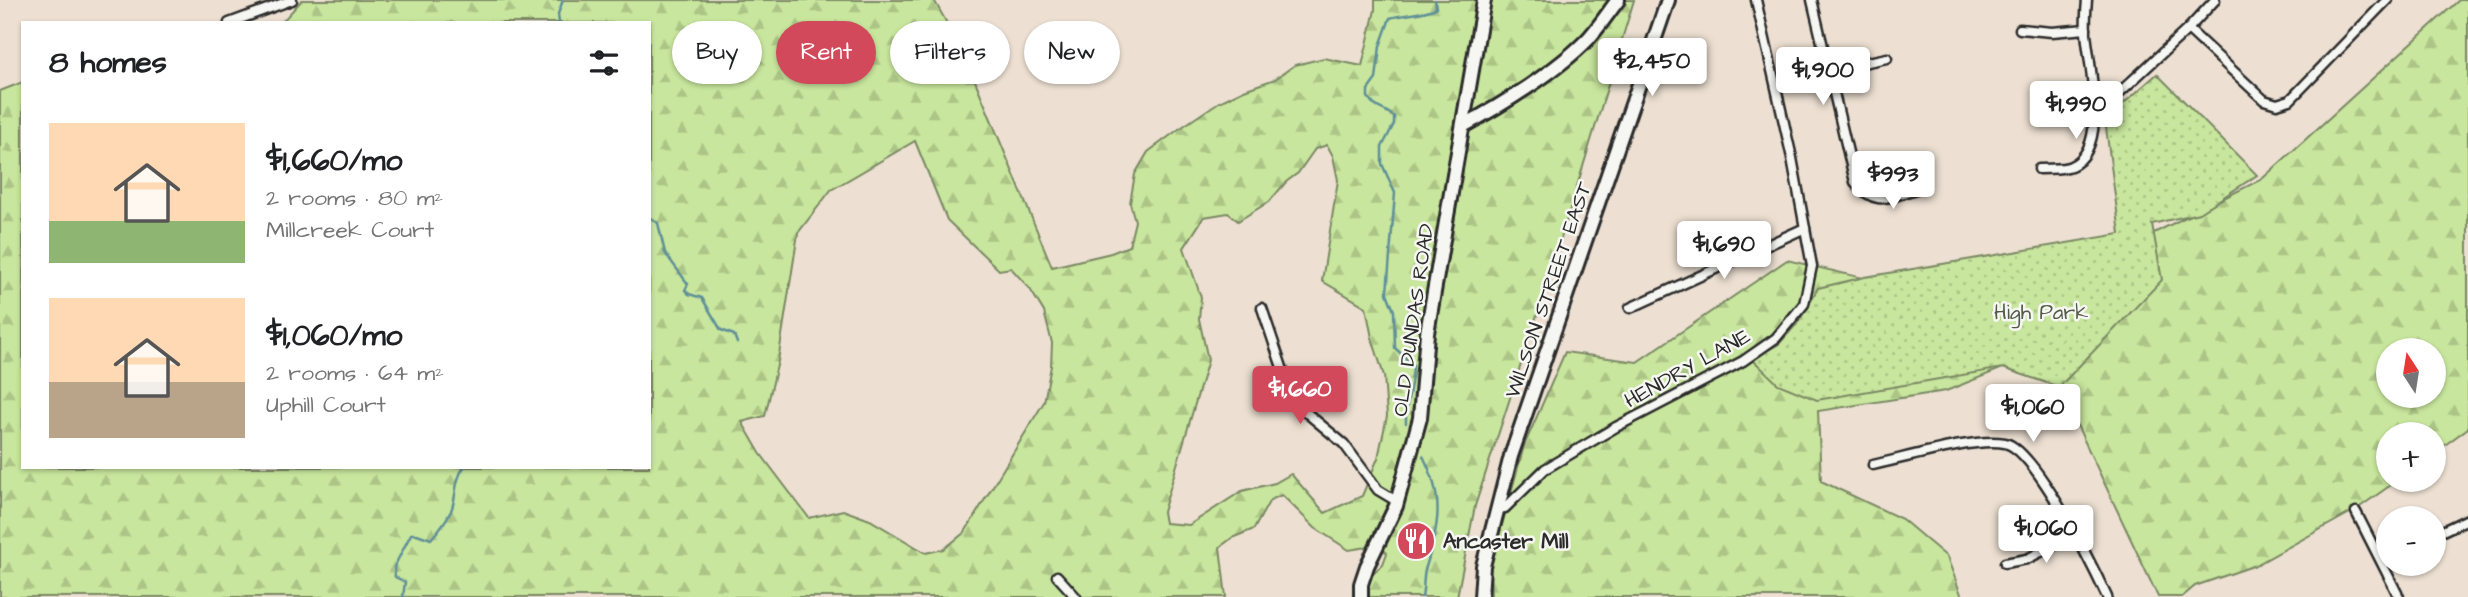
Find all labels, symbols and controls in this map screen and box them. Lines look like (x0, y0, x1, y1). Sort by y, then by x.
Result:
chip: Buy (672, 21, 762, 84)
chip: Rent (776, 21, 876, 84)
chip: Filters (890, 21, 1010, 84)
chip: New (1024, 21, 1120, 84)
pin: $2,450 (1595, 38, 1709, 98)
text: 8 homes (49, 42, 167, 84)
icon: filters (585, 44, 623, 82)
text: $2,450 (1614, 45, 1690, 77)
pin: $1,900 (1766, 48, 1880, 107)
text: $1,900 (1792, 54, 1854, 86)
pin: $1,990 (2019, 82, 2133, 141)
text: $1,990 (2046, 88, 2106, 120)
text: $1,660/mo (266, 140, 402, 182)
icon: home (105, 151, 189, 235)
pin: $993 (1852, 152, 1934, 211)
text: $993 (1868, 158, 1918, 190)
street label: WILSON STREET EAST (1498, 177, 1599, 402)
text: 2 rooms · 80 m² (266, 182, 443, 214)
text: Millcreek Court (266, 214, 434, 246)
street label: OLD DUNDAS ROAD (1386, 221, 1441, 418)
pin: $1,690 (1667, 222, 1781, 281)
text: $1,690 (1693, 228, 1755, 260)
park label: High Park (1994, 298, 2088, 329)
text: $1,060/mo (266, 315, 402, 357)
street label: HENDRY LANE (1619, 322, 1756, 415)
icon: home (105, 326, 189, 410)
north arrow (2376, 338, 2446, 408)
map controls (2376, 338, 2446, 576)
text: 2 rooms · 64 m² (266, 357, 444, 389)
pin: $1,660 (1243, 366, 1357, 426)
text: $1,660 (1268, 373, 1332, 405)
pin: $1,060 (1976, 384, 2090, 444)
text: Uphill Court (266, 389, 386, 421)
text: $1,060 (2001, 391, 2065, 423)
button: + (2376, 422, 2446, 492)
pin: $1,060 (1989, 505, 2103, 565)
button: − (2376, 506, 2446, 576)
text: $1,060 (2014, 512, 2078, 544)
restaurant icon: Ancaster Mill (1395, 520, 1437, 562)
place label: Ancaster Mill (1443, 527, 1569, 556)

